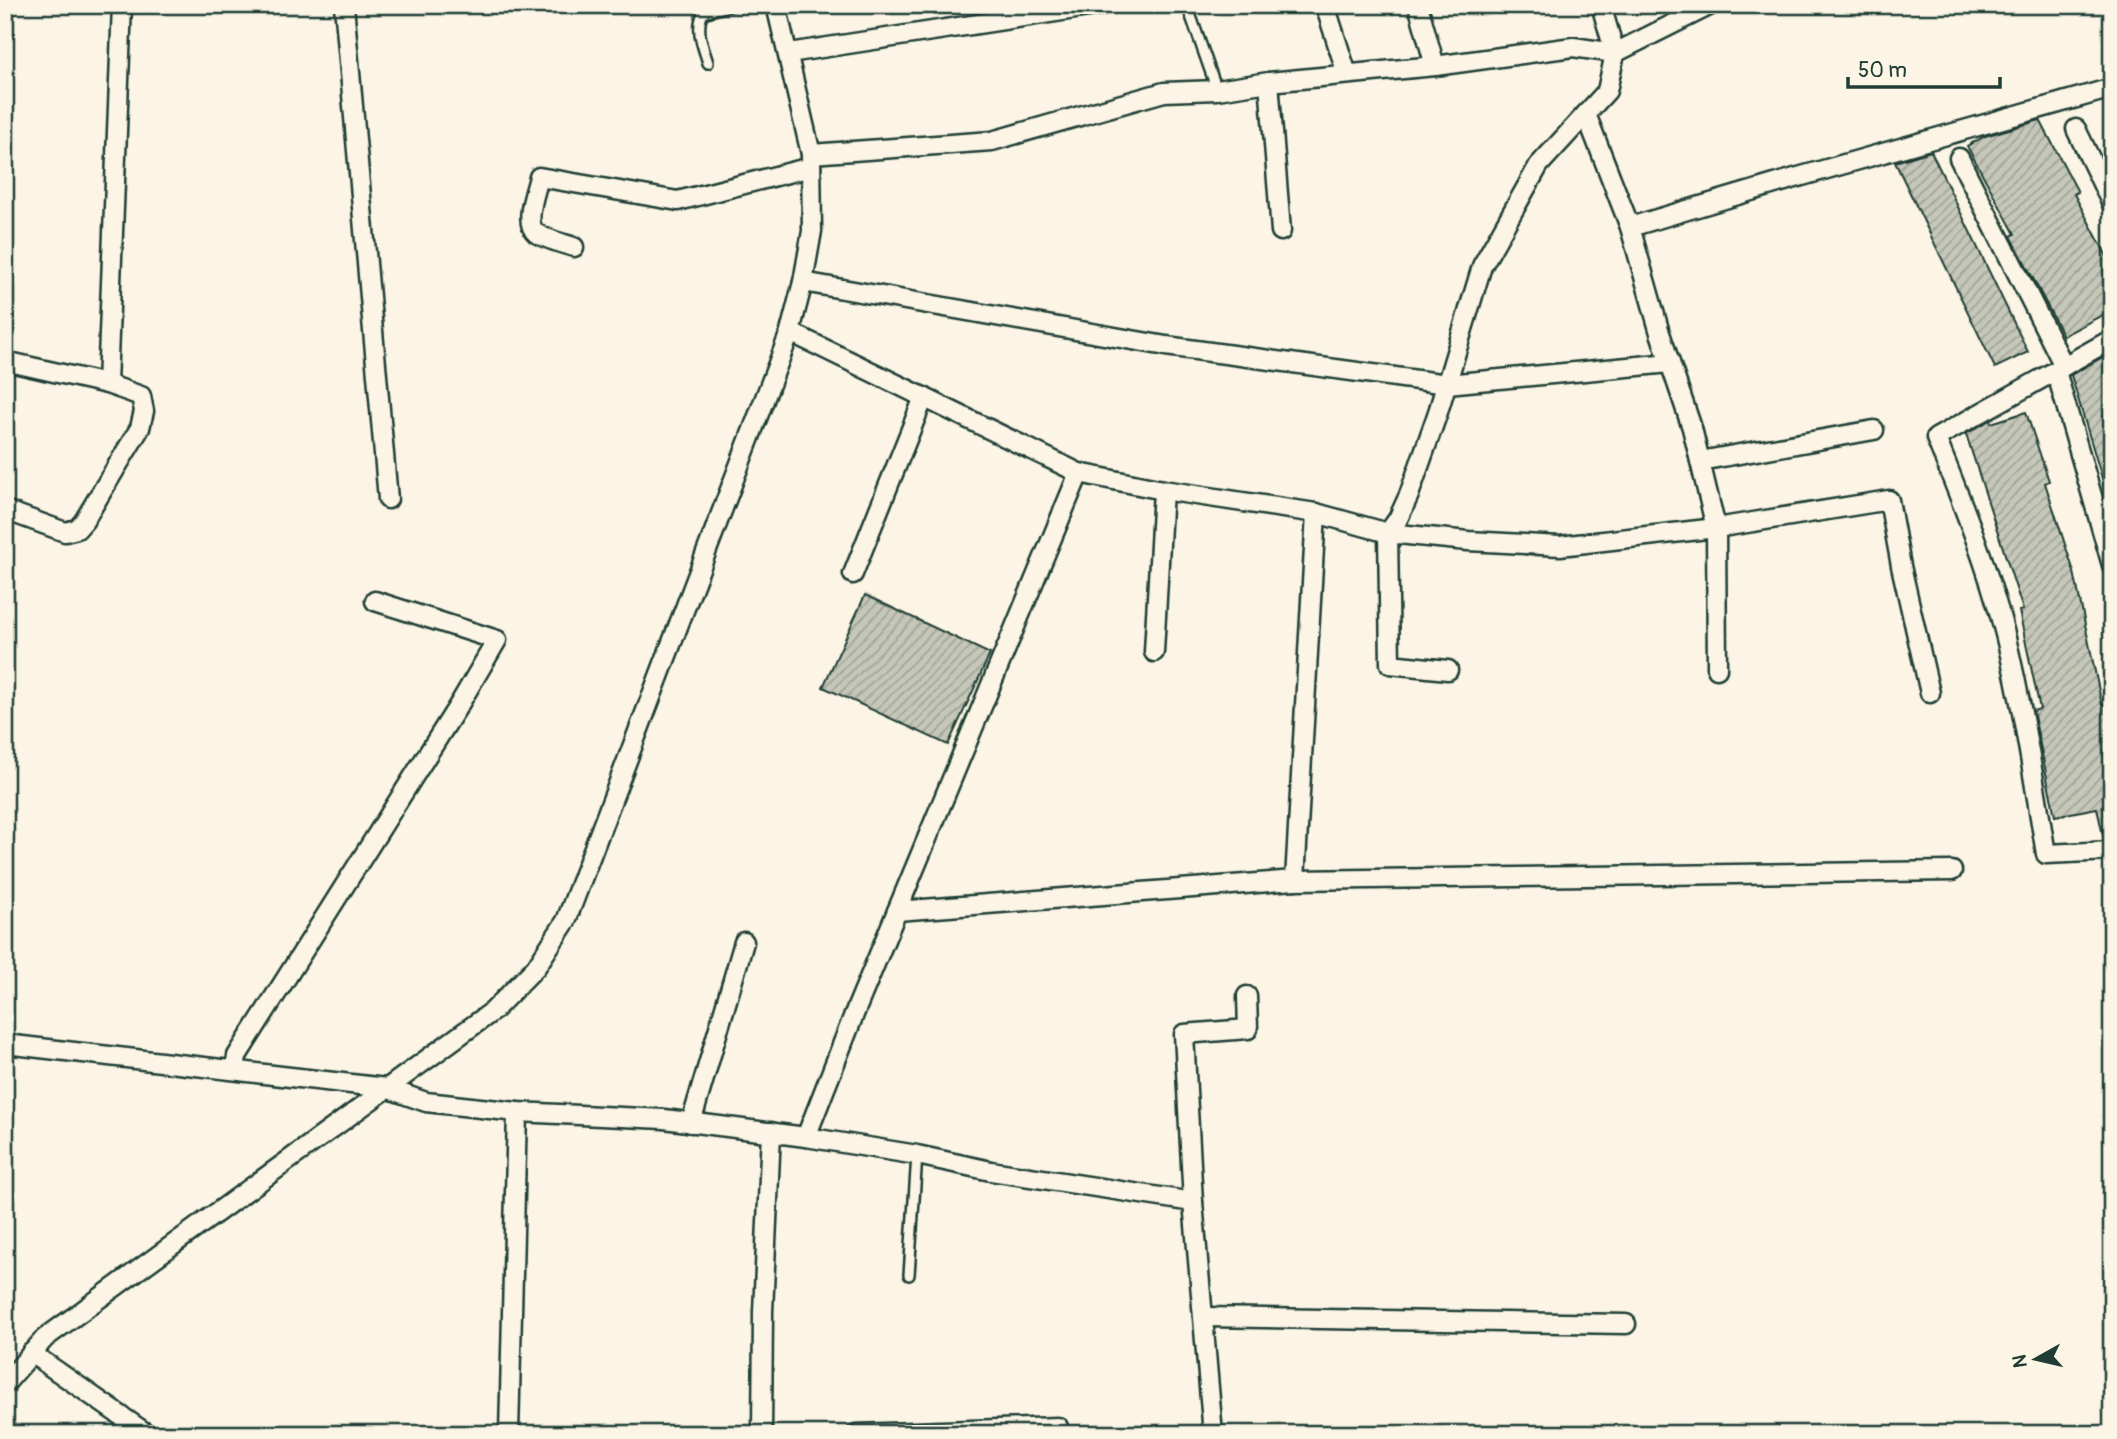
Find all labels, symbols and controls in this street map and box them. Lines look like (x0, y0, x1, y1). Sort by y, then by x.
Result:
scale bar (1848, 46, 2000, 90)
text: 50 m (1858, 57, 1907, 84)
north arrow (2002, 1324, 2072, 1394)
text: N (2007, 1353, 2033, 1369)

